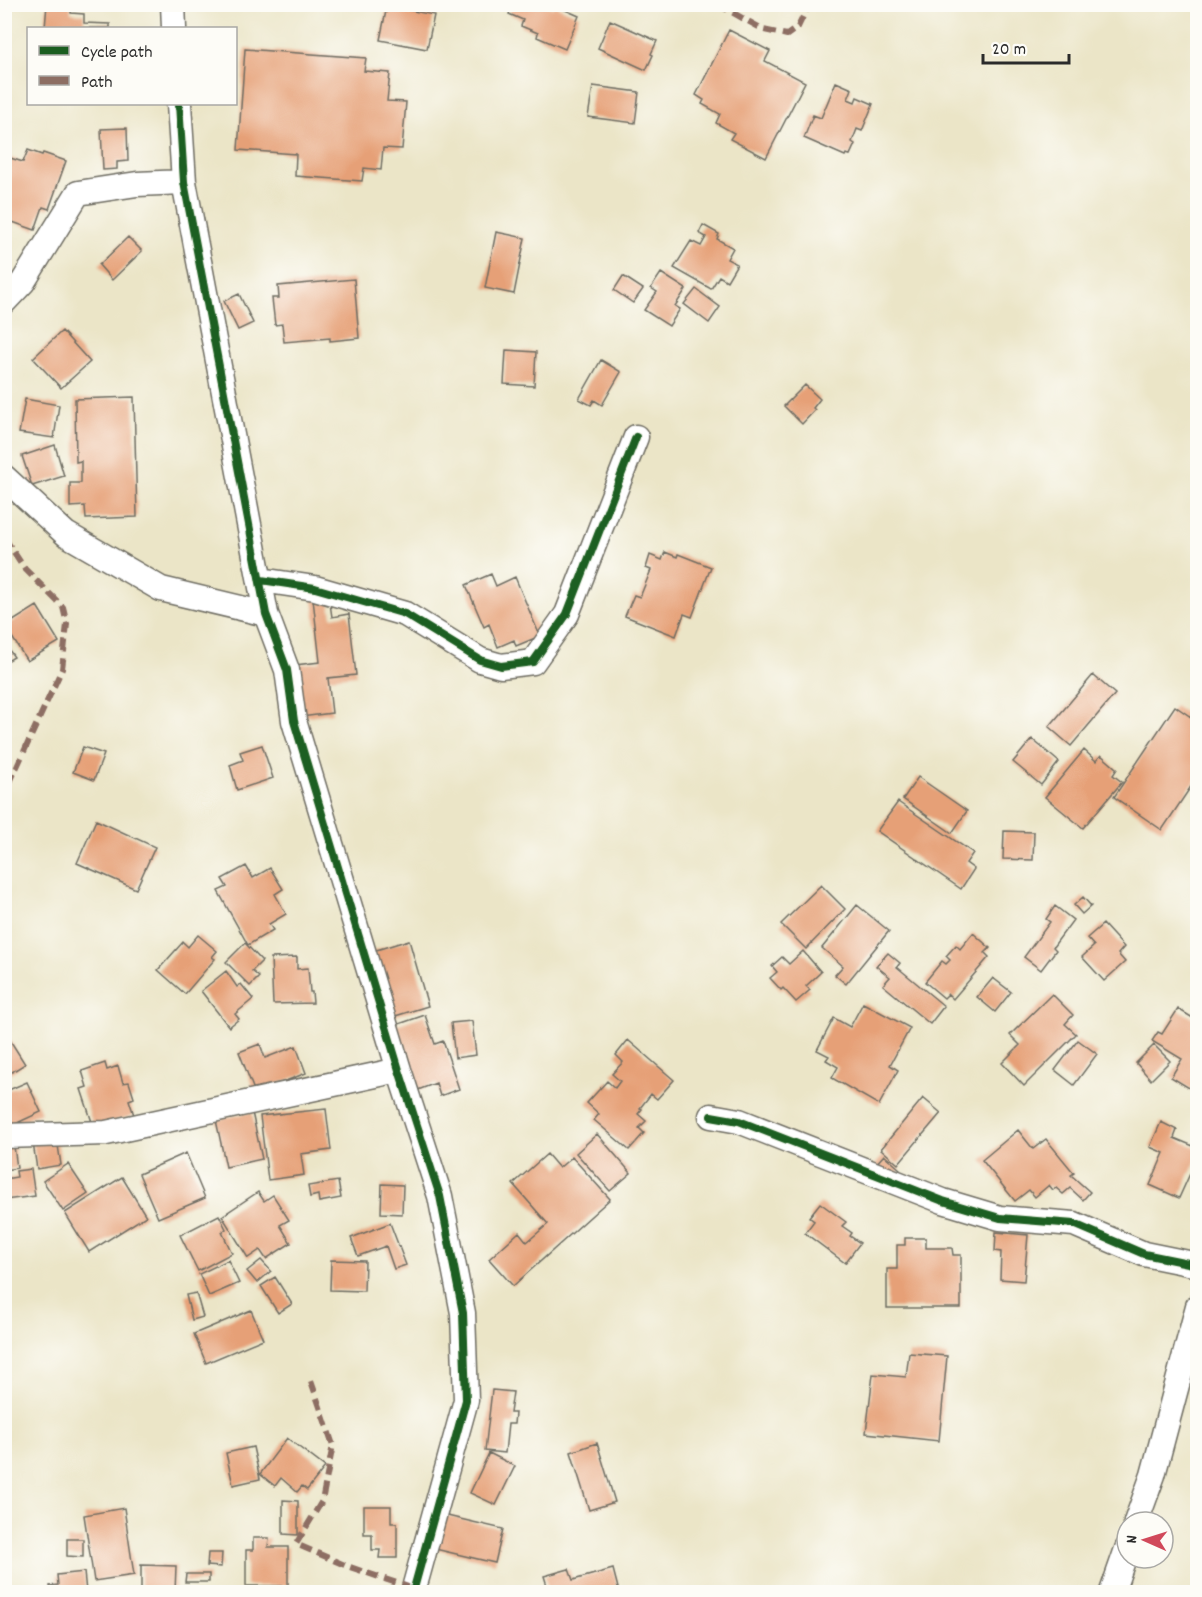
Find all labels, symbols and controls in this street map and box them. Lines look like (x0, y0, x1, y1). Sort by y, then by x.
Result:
legend (27, 27, 237, 105)
scale bar (983, 27, 1068, 65)
text: 20 m (992, 38, 1026, 63)
text: Cycle path (81, 41, 152, 66)
text: Path (81, 71, 113, 96)
north arrow (1115, 1510, 1175, 1570)
text: N (1121, 1535, 1144, 1544)

